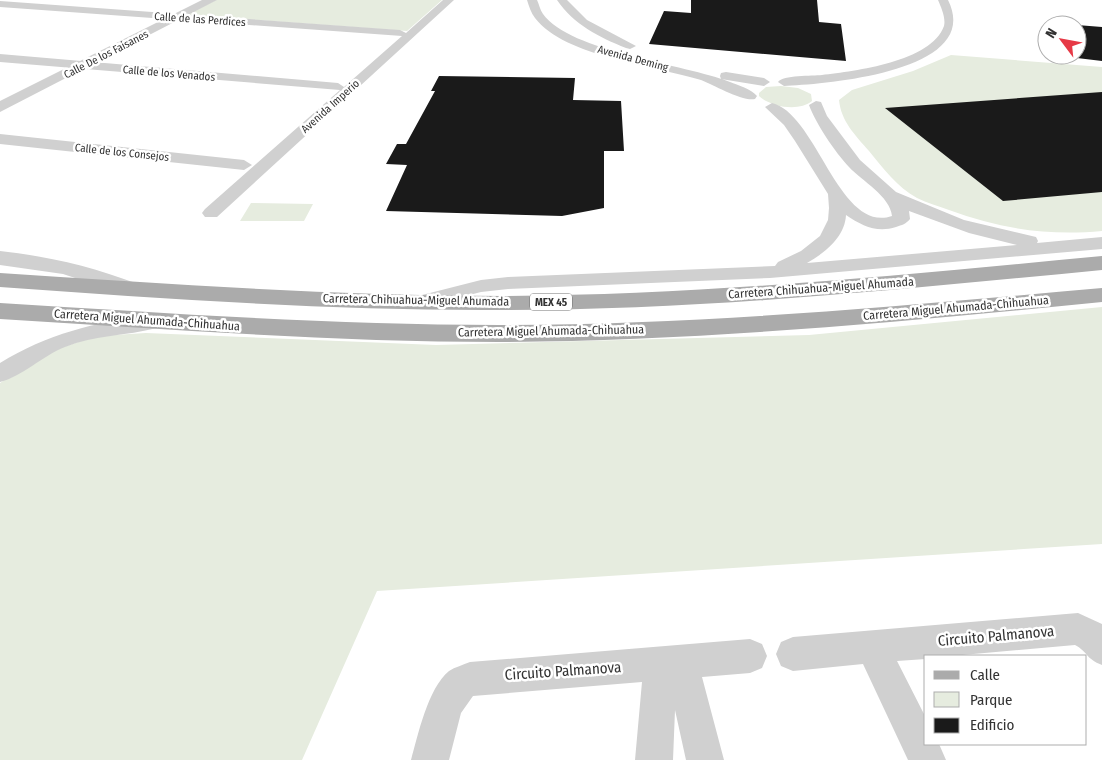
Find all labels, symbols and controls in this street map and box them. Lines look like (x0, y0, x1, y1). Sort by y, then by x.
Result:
street label: Calle de las Perdices (154, 10, 246, 29)
north arrow (1037, 15, 1087, 65)
text: N (1042, 25, 1061, 41)
street label: Calle De los Faisanes (62, 27, 151, 81)
street label: Avenida Deming (596, 43, 670, 74)
street label: Calle de los Venados (122, 63, 216, 84)
street label: Avenida Imperio (299, 77, 362, 136)
street label: Calle de los Consejos (74, 141, 170, 164)
street label: Carretera Chihuahua-Miguel Ahumada (728, 275, 914, 301)
street label: Carretera Chihuahua-Miguel Ahumada (323, 291, 509, 309)
street label: Carretera Miguel Ahumada-Chihuahua (863, 293, 1049, 323)
road number: MEX 45 (530, 294, 572, 310)
street label: Carretera Miguel Ahumada-Chihuahua (54, 307, 240, 333)
street label: Carretera Miguel Ahumada-Chihuahua (458, 322, 644, 340)
street label: Circuito Palmanova (937, 622, 1055, 650)
legend (924, 655, 1087, 745)
street label: Circuito Palmanova (504, 658, 622, 684)
text: Calle (970, 666, 1000, 684)
text: Parque (970, 691, 1013, 709)
text: Edificio (970, 716, 1015, 734)

